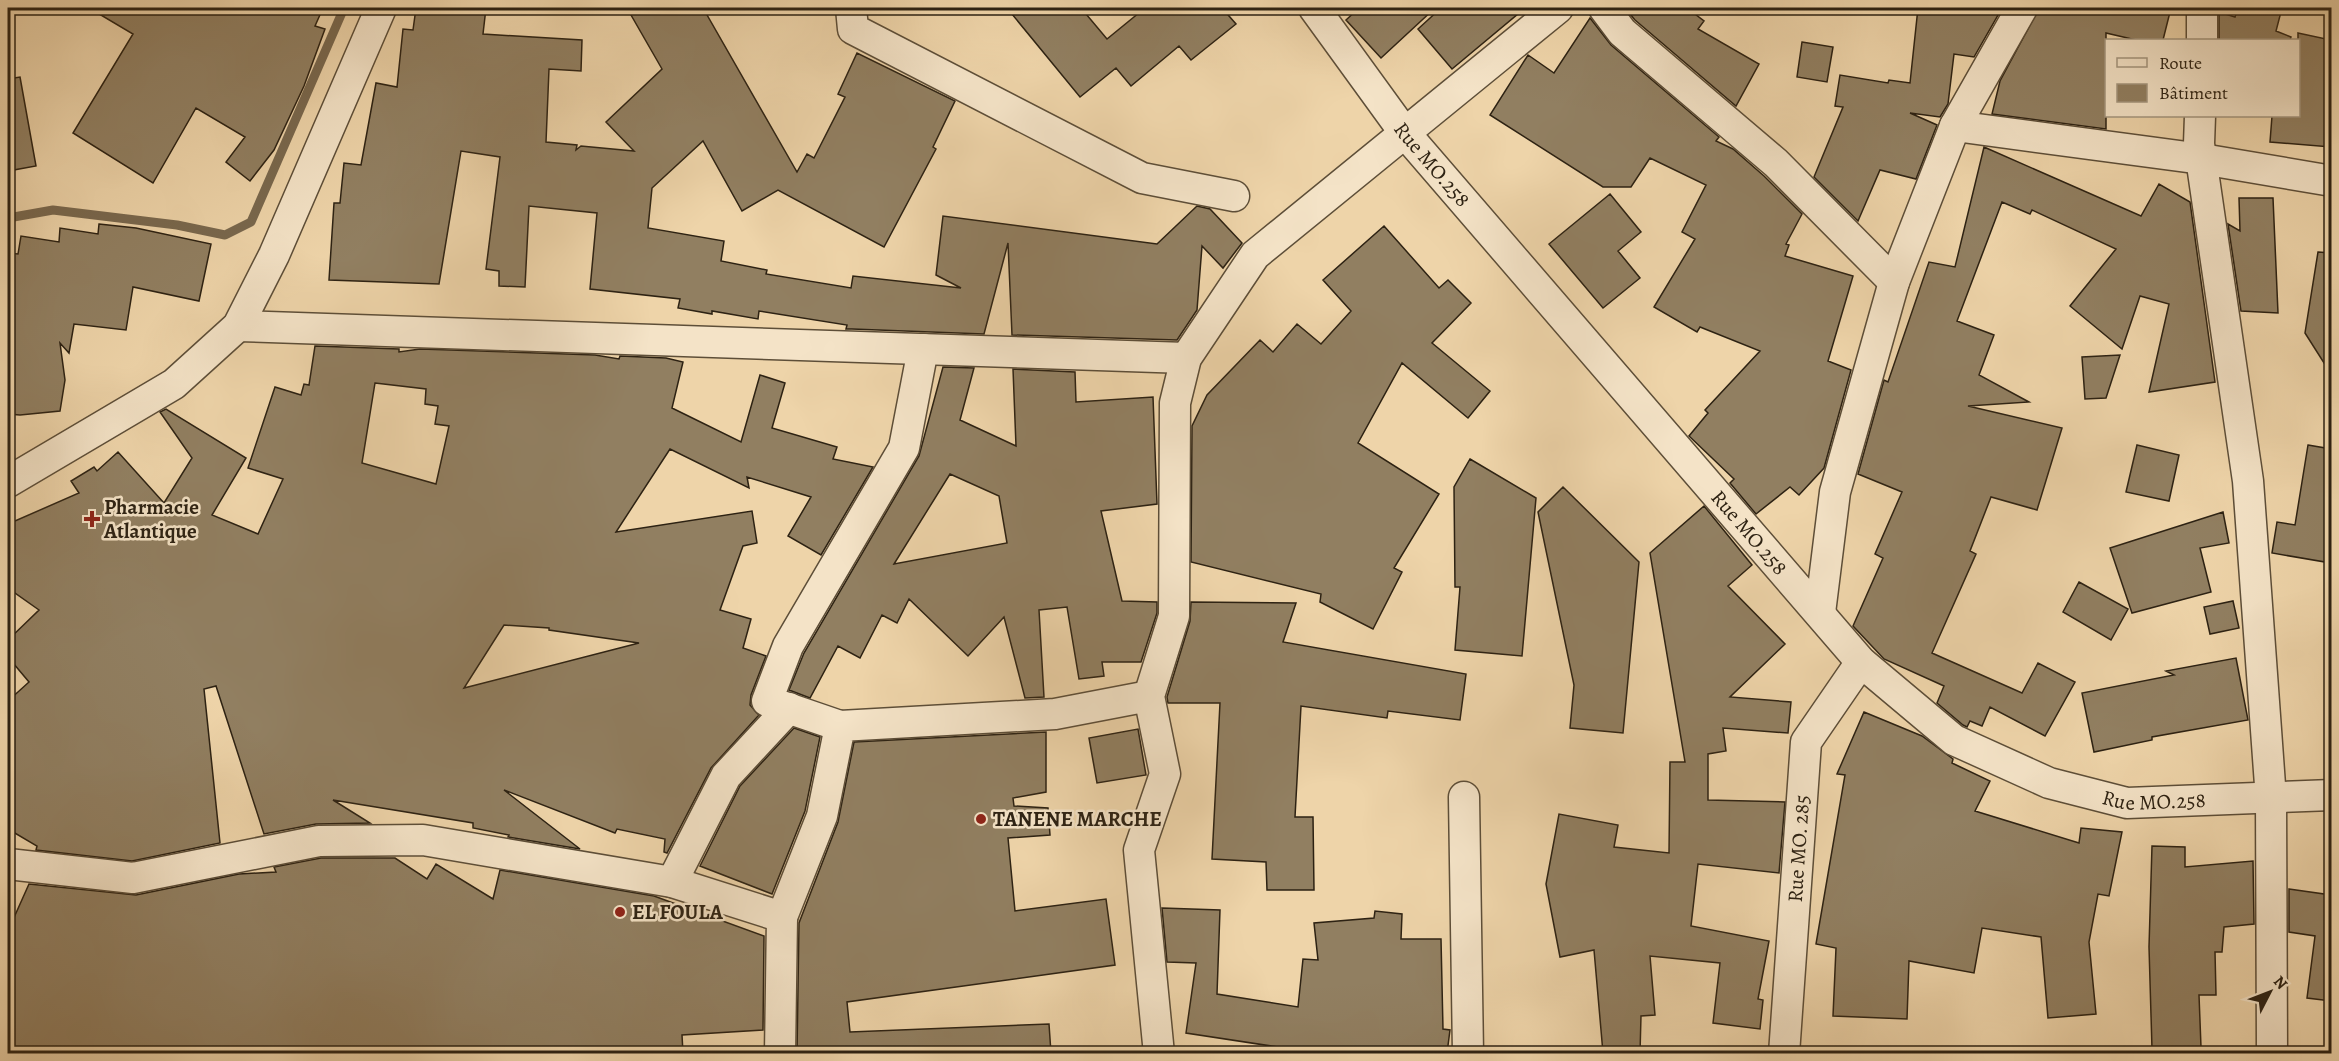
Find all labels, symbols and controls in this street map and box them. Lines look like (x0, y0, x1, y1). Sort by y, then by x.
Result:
legend (2105, 39, 2300, 117)
text: Route (2159, 51, 2202, 75)
text: Bâtiment (2159, 81, 2228, 105)
street label: Rue MO.258 (1387, 116, 1476, 213)
street label: Rue MO.258 (1705, 484, 1794, 581)
place label: Pharmacie Atlantique (103, 493, 199, 545)
marker: Pharmacie Atlantique (85, 512, 99, 526)
street label: Rue MO.258 (2099, 783, 2206, 817)
street label: Rue MO. 285 (1781, 794, 1816, 903)
place label: TANENE MARCHE (993, 805, 1162, 833)
marker: TANENE MARCHE (974, 812, 988, 826)
place label: EL FOULA (632, 898, 724, 926)
marker: EL FOULA (613, 905, 627, 919)
north arrow (2240, 962, 2300, 1022)
text: N (2268, 971, 2293, 995)

